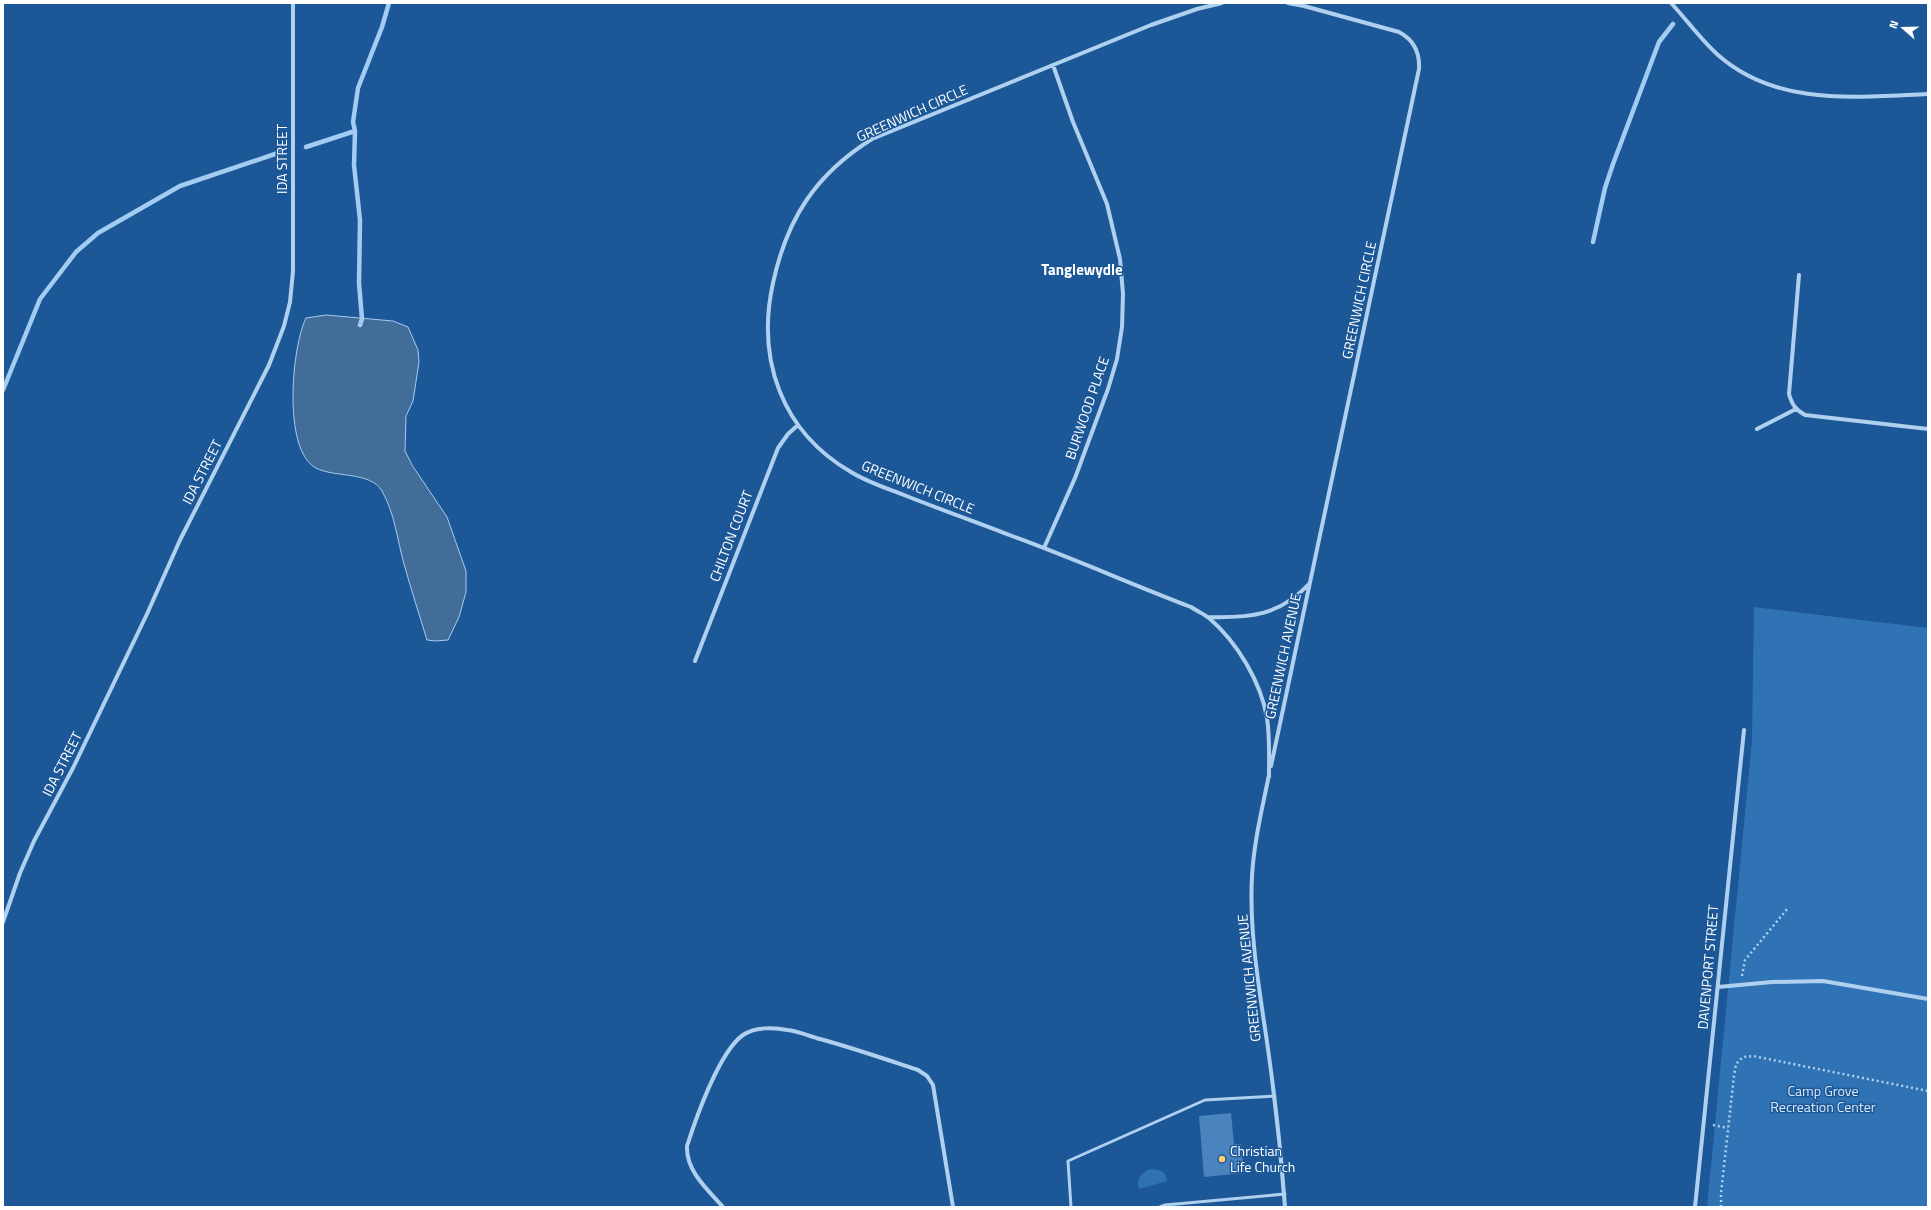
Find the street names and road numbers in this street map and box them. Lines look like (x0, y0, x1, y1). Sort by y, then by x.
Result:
street label: GREENWICH CIRCLE (853, 78, 971, 147)
street label: IDA STREET (271, 123, 292, 194)
street label: GREENWICH CIRCLE (1336, 239, 1381, 361)
street label: BURWOOD PLACE (1059, 353, 1114, 462)
street label: IDA STREET (176, 435, 227, 508)
street label: GREENWICH CIRCLE (859, 454, 978, 519)
street label: CHILTON COURT (703, 487, 758, 585)
street label: GREENWICH AVENUE (1259, 591, 1306, 721)
street label: IDA STREET (36, 727, 87, 800)
street label: DAVENPORT STREET (1692, 903, 1723, 1030)
street label: GREENWICH AVENUE (1231, 913, 1266, 1043)

